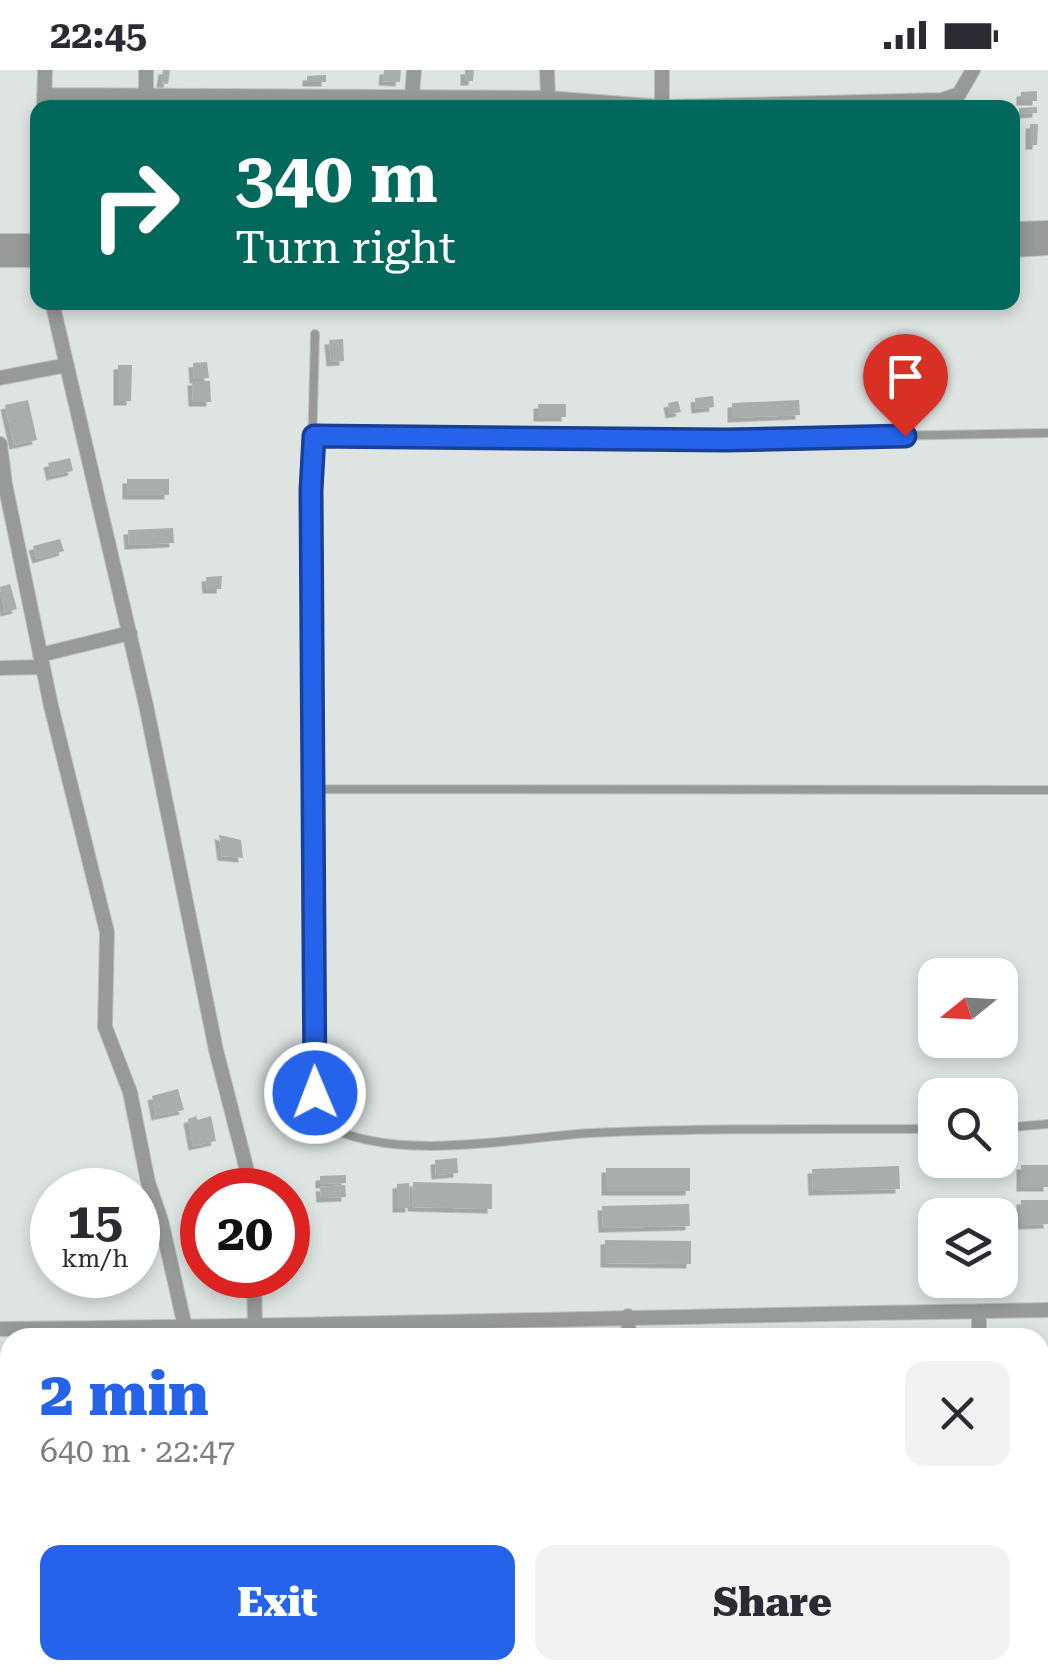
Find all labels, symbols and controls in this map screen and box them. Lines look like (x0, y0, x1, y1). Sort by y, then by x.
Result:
text: 22:45 (50, 13, 147, 57)
text: 340 m (235, 137, 438, 219)
icon: right (70, 140, 200, 270)
text: Turn right (235, 221, 456, 274)
pin (863, 334, 948, 437)
icon: arrive (878, 349, 933, 404)
north arrow (918, 958, 1018, 1058)
map controls (918, 958, 1018, 1298)
position arrow (263, 1041, 367, 1145)
button: search (918, 1078, 1018, 1178)
speed limit sign: 20 (180, 1168, 310, 1298)
text: 15 (67, 1192, 123, 1250)
button: layers (918, 1198, 1018, 1298)
text: km/h (62, 1244, 128, 1273)
text: 2 min (40, 1359, 209, 1430)
button: close (905, 1361, 1010, 1466)
text: 640 m · 22:47 (40, 1432, 235, 1470)
button: Exit (40, 1545, 515, 1660)
button: Share (535, 1545, 1010, 1660)

